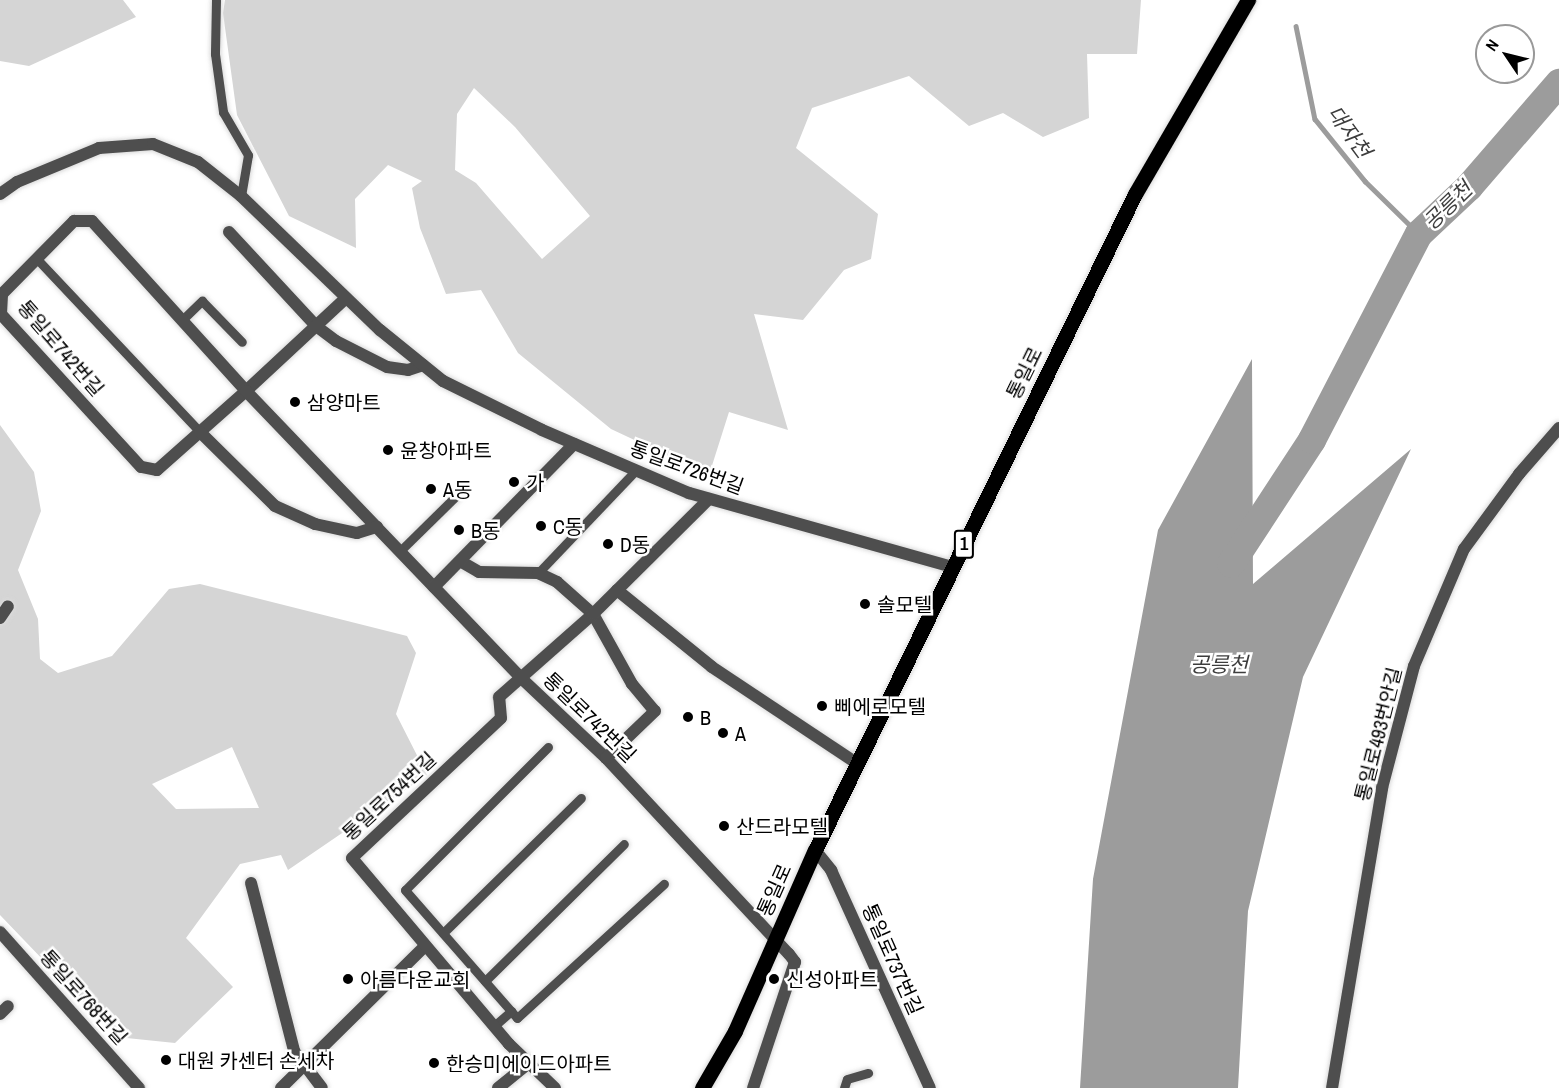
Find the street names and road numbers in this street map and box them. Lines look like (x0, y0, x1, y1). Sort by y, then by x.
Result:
street label: 통일로742번길 (13, 295, 109, 401)
street label: 통일로 (1001, 343, 1047, 403)
street label: 통일로726번길 (627, 435, 747, 499)
road number: 1 (954, 529, 974, 559)
street label: 통일로493번안길 (1350, 664, 1406, 804)
street label: 통일로742번길 (539, 667, 641, 767)
street label: 통일로754번길 (337, 747, 441, 845)
street label: 통일로 (752, 860, 796, 920)
street label: 통일로737번길 (858, 900, 928, 1018)
street label: 통일로768번길 (35, 945, 133, 1049)

